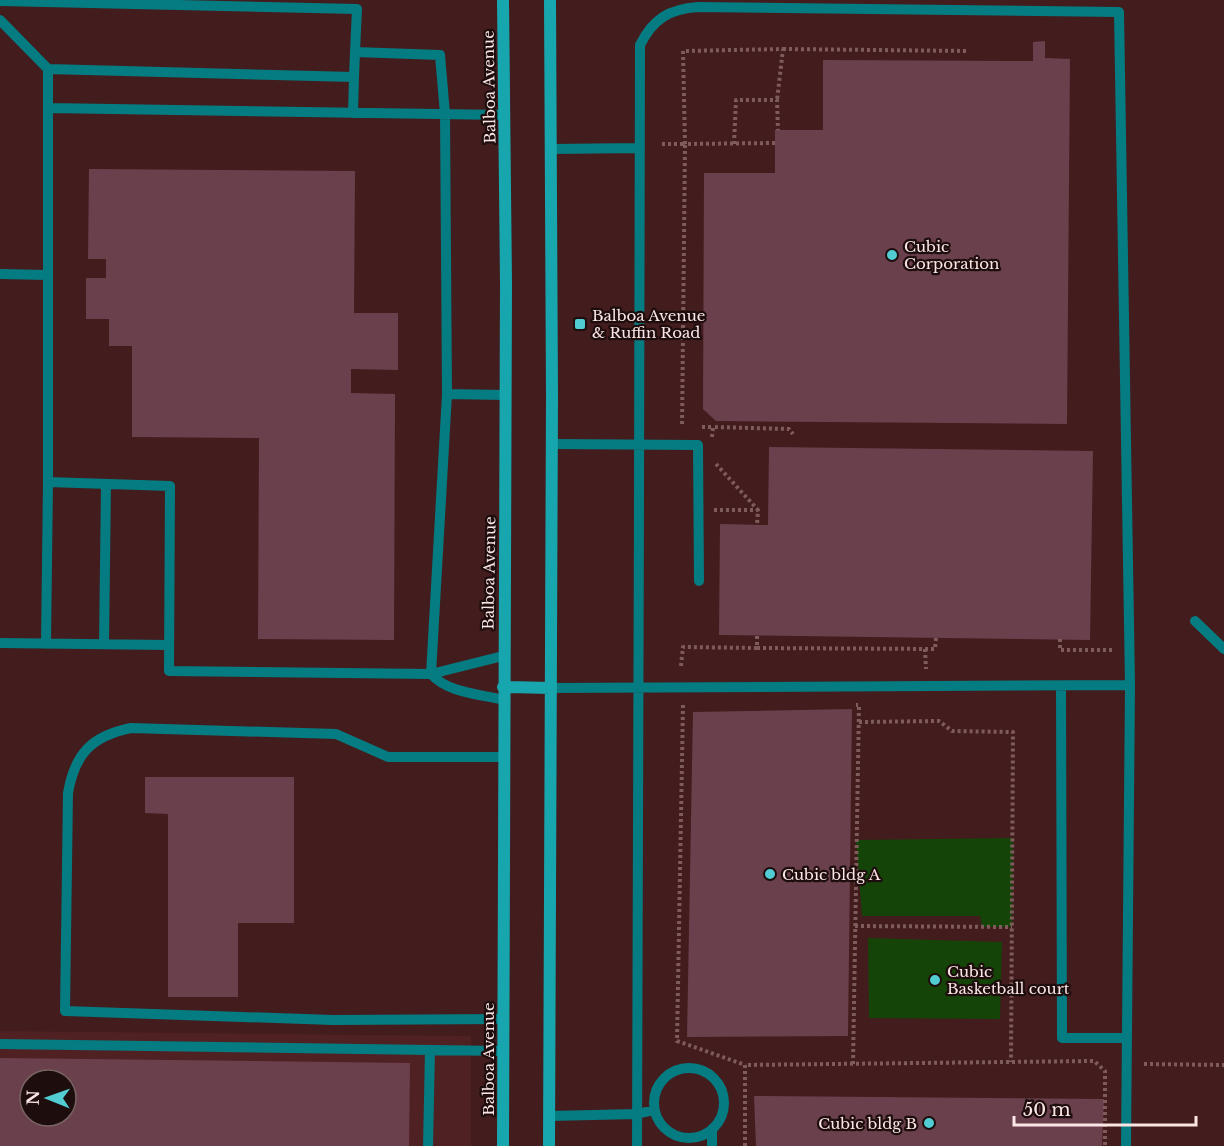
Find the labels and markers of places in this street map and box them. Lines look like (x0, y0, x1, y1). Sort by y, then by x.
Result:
place label: Cubic Corporation (904, 237, 999, 273)
marker: Cubic Corporation (885, 248, 899, 262)
place label: Balboa Avenue & Ruffin Road (592, 306, 705, 342)
marker: Balboa Avenue & Ruffin Road (573, 317, 587, 331)
place label: Cubic bldg A (782, 865, 881, 884)
marker: Cubic bldg A (763, 867, 777, 881)
place label: Cubic Basketball court (947, 962, 1070, 998)
marker: Cubic Basketball court (928, 973, 942, 987)
place label: Cubic bldg B (818, 1114, 917, 1133)
marker: Cubic bldg B (922, 1116, 936, 1130)

